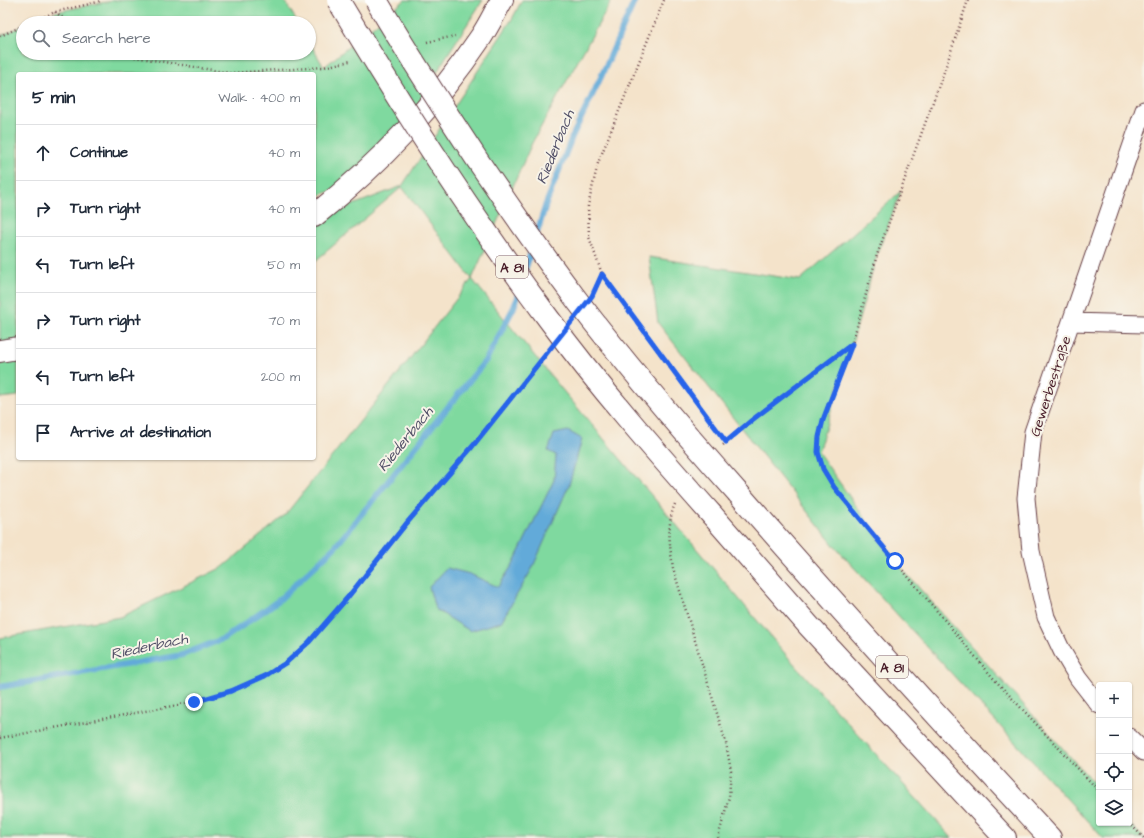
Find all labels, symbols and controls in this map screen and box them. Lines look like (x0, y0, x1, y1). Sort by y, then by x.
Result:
search box (16, 16, 316, 60)
icon: search (30, 27, 52, 49)
text: Search here (62, 28, 151, 49)
text: 5 min (32, 86, 75, 110)
text: Walk · 400 m (218, 89, 300, 107)
water label: Riederbach (531, 107, 580, 187)
icon: ahead (32, 142, 54, 164)
text: Continue (70, 142, 128, 163)
text: 40 m (268, 144, 300, 162)
icon: right (32, 198, 54, 220)
text: Turn right (70, 198, 141, 219)
text: 40 m (268, 200, 300, 218)
icon: left (32, 254, 54, 276)
text: Turn left (70, 254, 134, 275)
text: 50 m (267, 256, 300, 274)
road number: A 81 (496, 256, 528, 278)
icon: right (32, 310, 54, 332)
text: Turn right (70, 310, 141, 331)
text: 70 m (268, 312, 300, 330)
street label: Gewerbestraße (1025, 333, 1077, 439)
icon: left (32, 366, 54, 388)
text: Turn left (70, 366, 134, 387)
text: 200 m (261, 368, 300, 386)
water label: Riederbach (373, 402, 438, 476)
icon: arrive (32, 422, 54, 444)
text: Arrive at destination (70, 422, 211, 443)
route start (886, 552, 904, 570)
water label: Riederbach (109, 628, 190, 665)
road number: A 81 (876, 656, 908, 678)
map controls (1096, 682, 1132, 826)
button: + (1096, 682, 1132, 718)
route end (185, 693, 203, 711)
button: − (1096, 718, 1132, 754)
button: locate (1096, 754, 1132, 790)
button: layers (1096, 790, 1132, 826)

